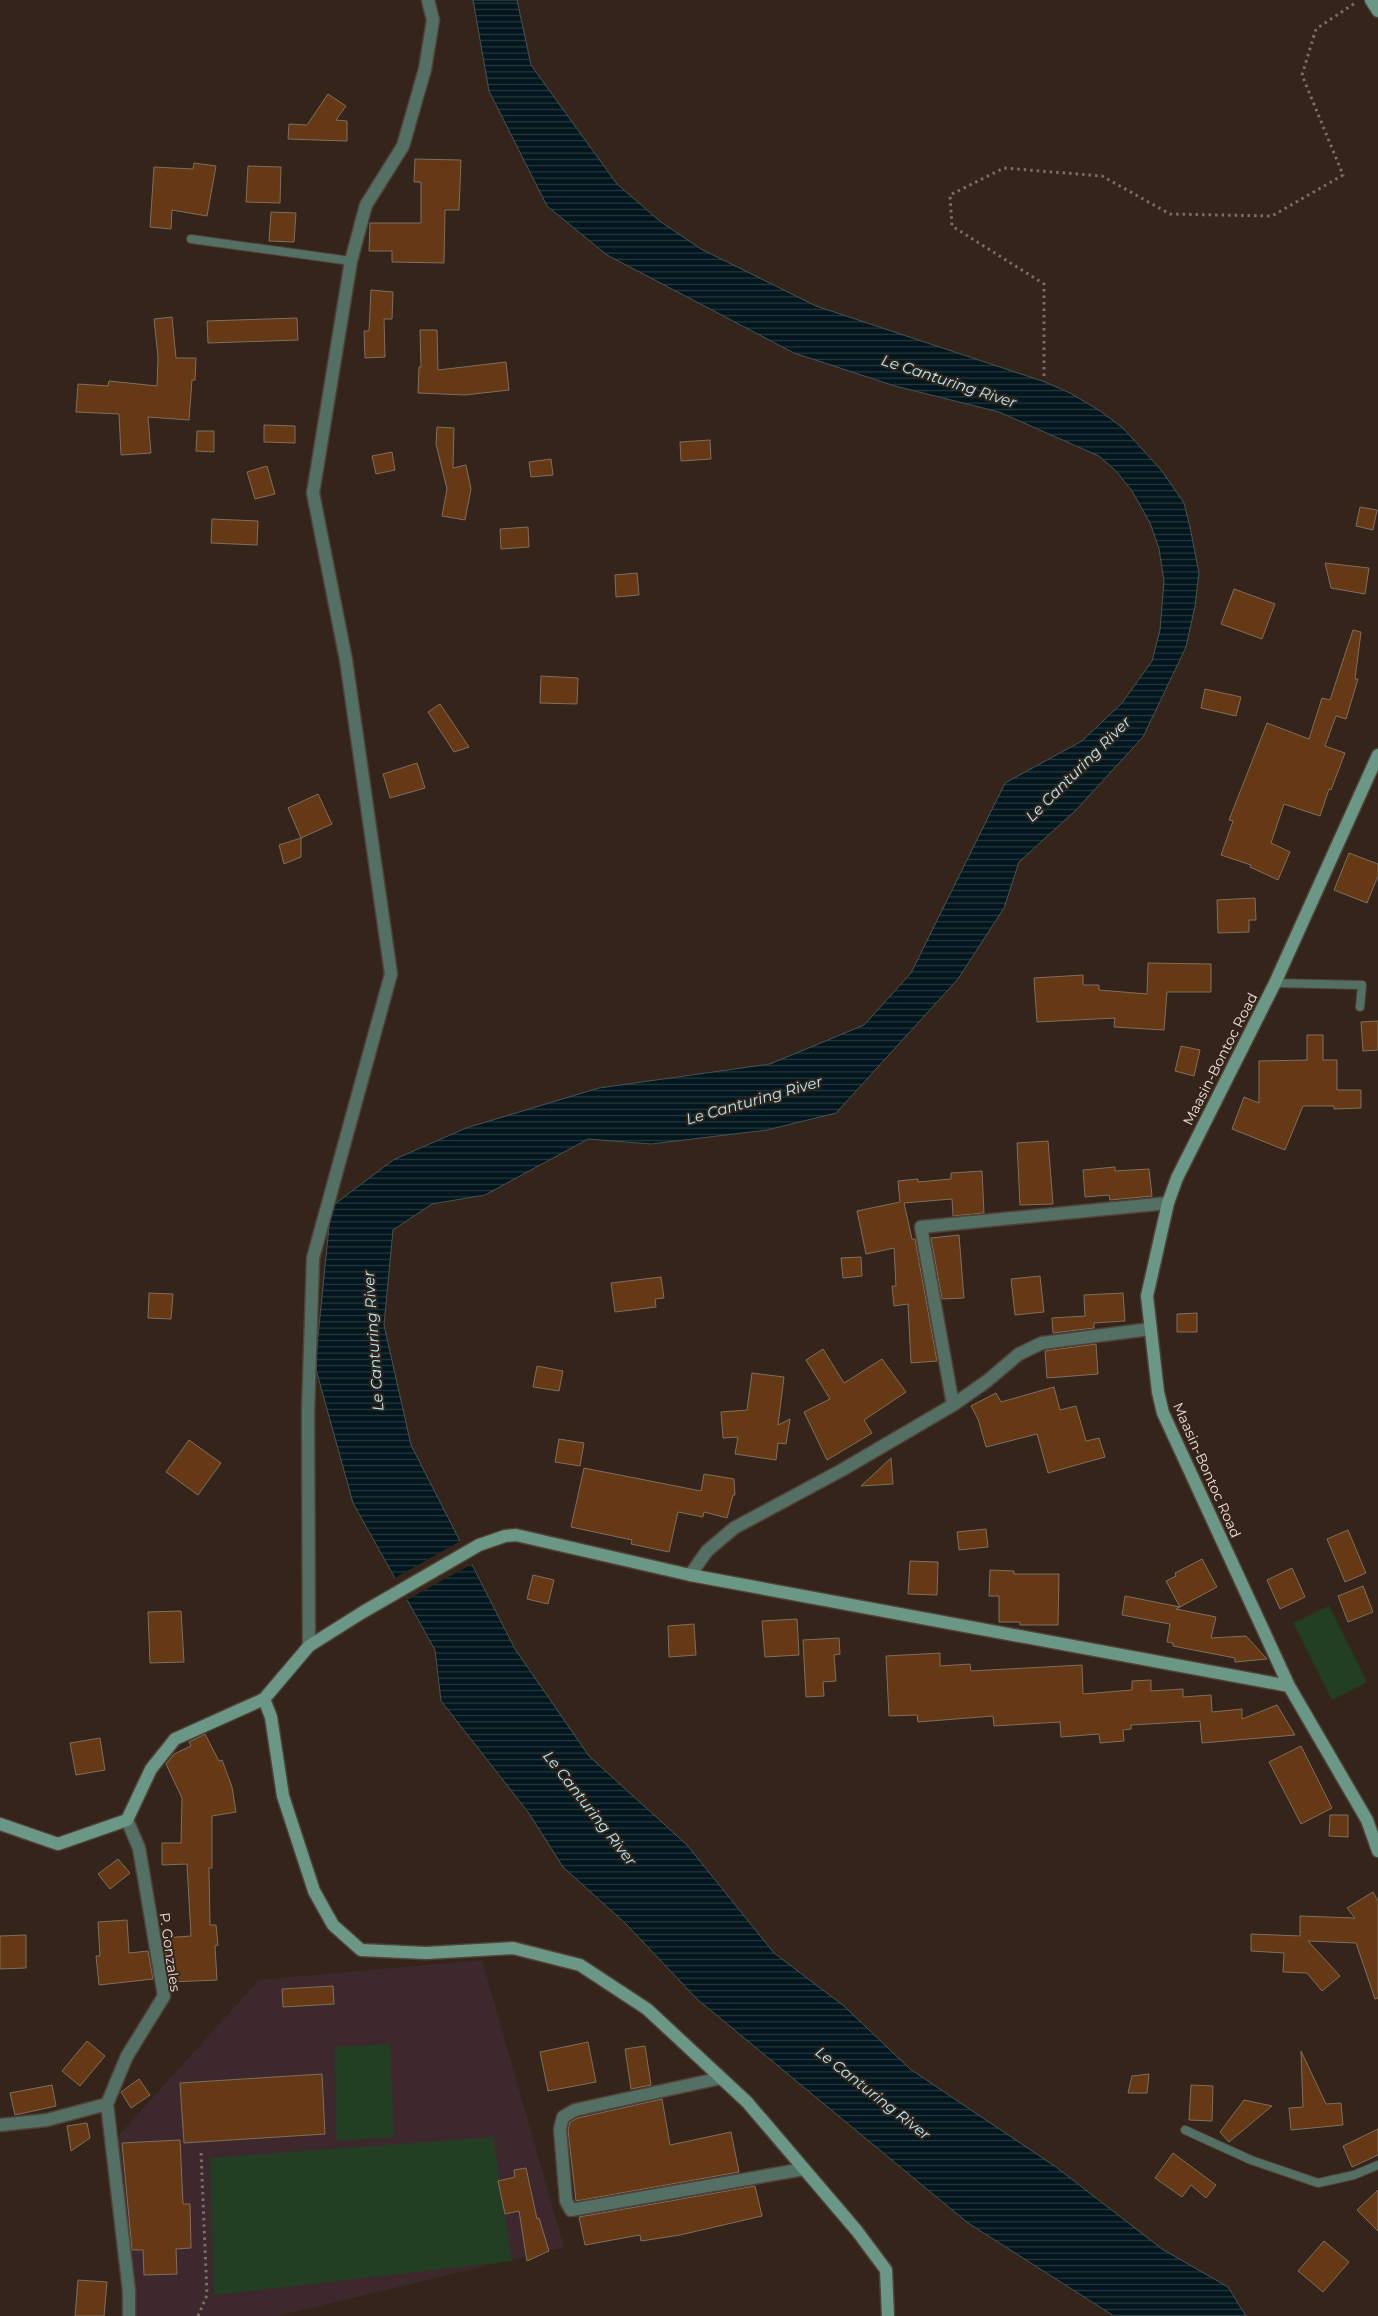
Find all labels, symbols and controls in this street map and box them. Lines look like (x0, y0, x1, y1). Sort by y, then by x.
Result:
water label: Le Canturing River (879, 350, 1020, 412)
water label: Le Canturing River (1022, 712, 1135, 825)
street label: Maasin-Bontoc Road (1179, 990, 1261, 1128)
water label: Le Canturing River (684, 1071, 825, 1129)
water label: Le Canturing River (359, 1269, 387, 1412)
street label: Maasin-Bontoc Road (1169, 1399, 1245, 1541)
water label: Le Canturing River (539, 1747, 641, 1870)
street label: P. Gonzales (156, 1911, 184, 1993)
water label: Le Canturing River (812, 2042, 935, 2144)

